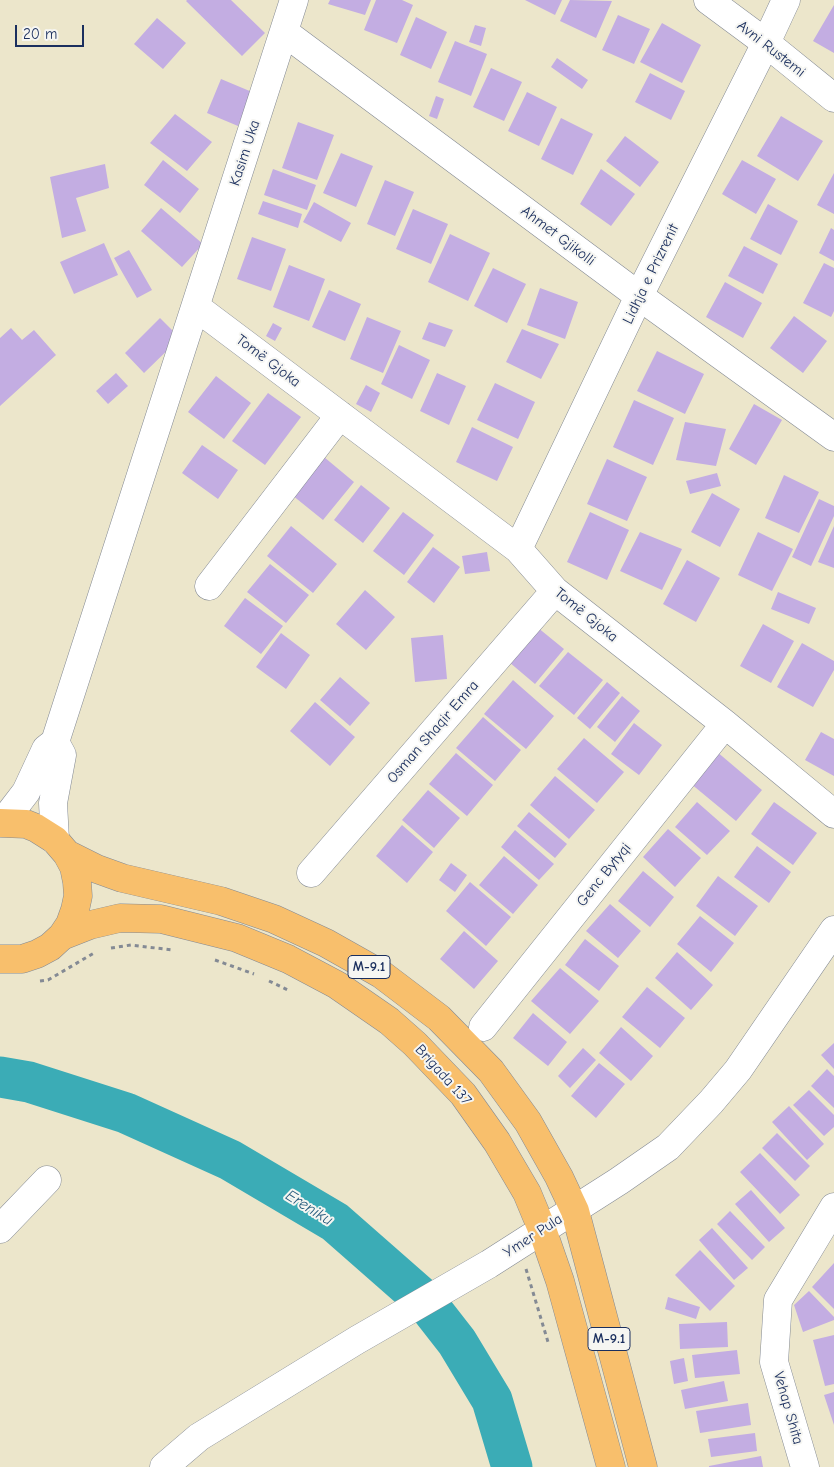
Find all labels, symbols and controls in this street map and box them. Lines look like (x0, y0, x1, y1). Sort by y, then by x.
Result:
scale bar (18, 15, 86, 47)
street label: Avni Rustemi (733, 17, 809, 81)
text: 20 m (23, 25, 57, 43)
street label: Kasim Uka (226, 118, 264, 188)
street label: Ahmet Gjikolli (517, 202, 599, 270)
street label: Lidhja e Prizrenit (619, 221, 683, 327)
street label: Tomë Gjoka (232, 331, 304, 391)
street label: Tomë Gjoka (551, 584, 621, 646)
street label: Osman Shaqir Emra (383, 677, 483, 787)
street label: Genc Bytyqi (573, 840, 635, 910)
road number: M-9.1 (348, 956, 390, 979)
street label: Brigada 137 (411, 1041, 475, 1109)
water label: Ereniku (282, 1186, 336, 1230)
street label: Ymer Pula (500, 1210, 566, 1262)
road number: M-9.1 (588, 1328, 630, 1350)
street label: Vehap Shita (769, 1370, 807, 1446)

